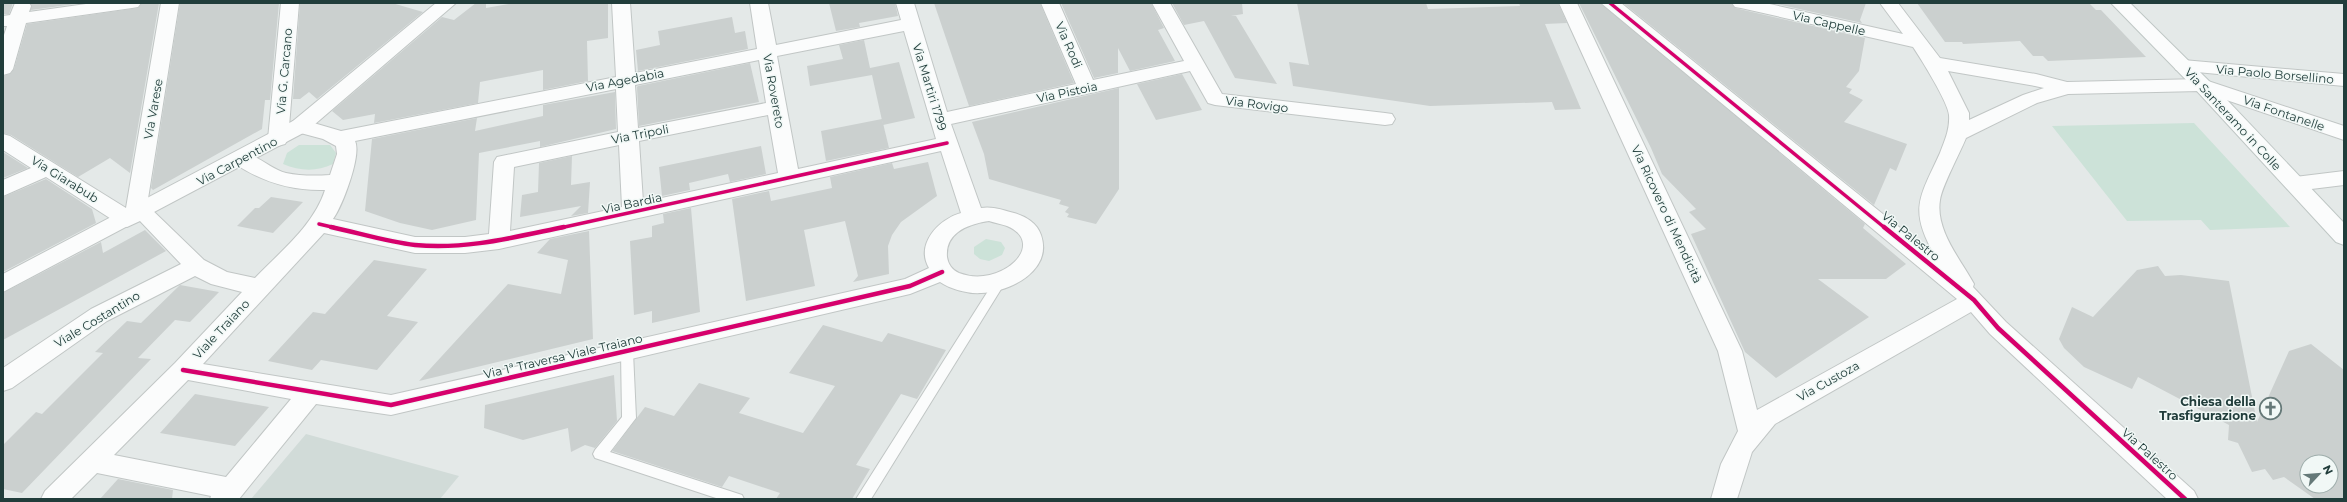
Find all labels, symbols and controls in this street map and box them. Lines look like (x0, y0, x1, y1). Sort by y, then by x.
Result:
street label: Via Cappelle (1791, 7, 1867, 39)
street label: Via Rodi (1052, 19, 1086, 71)
street label: Via G. Carcano (273, 27, 295, 115)
street label: Via Martiri 1799 (910, 42, 950, 132)
street label: Via Rovereto (760, 53, 788, 129)
street label: Via Paolo Borsellino (2215, 61, 2335, 87)
street label: Via Agedabia (585, 65, 665, 95)
street label: Via Santeramo in Colle (2182, 65, 2284, 173)
street label: Via Varese (140, 77, 166, 141)
street label: Via Pistoia (1035, 78, 1099, 106)
street label: Via Fontanelle (2241, 92, 2327, 134)
street label: Via Rovigo (1225, 93, 1289, 115)
street label: Via Tripoli (610, 121, 670, 147)
street label: Via Carpentino (194, 133, 280, 189)
street label: Via Ricovero di Mendicità (1628, 143, 1706, 285)
street label: Via Giarabub (28, 152, 102, 206)
street label: Via Bardia (601, 189, 663, 217)
street label: Via Palestro (1879, 208, 1943, 264)
street label: Viale Costantino (51, 288, 143, 350)
street label: Viale Traiano (190, 296, 252, 362)
street label: Via 1ª Traversa Viale Traiano (482, 330, 644, 382)
street label: Via Custoza (1794, 358, 1862, 404)
place label: Chiesa della Trasfigurazione (2159, 394, 2256, 423)
church icon: Chiesa della Trasfigurazione (2258, 395, 2284, 421)
street label: Via Palestro (2119, 425, 2181, 483)
north arrow (2299, 454, 2339, 494)
text: N (2320, 463, 2336, 477)

